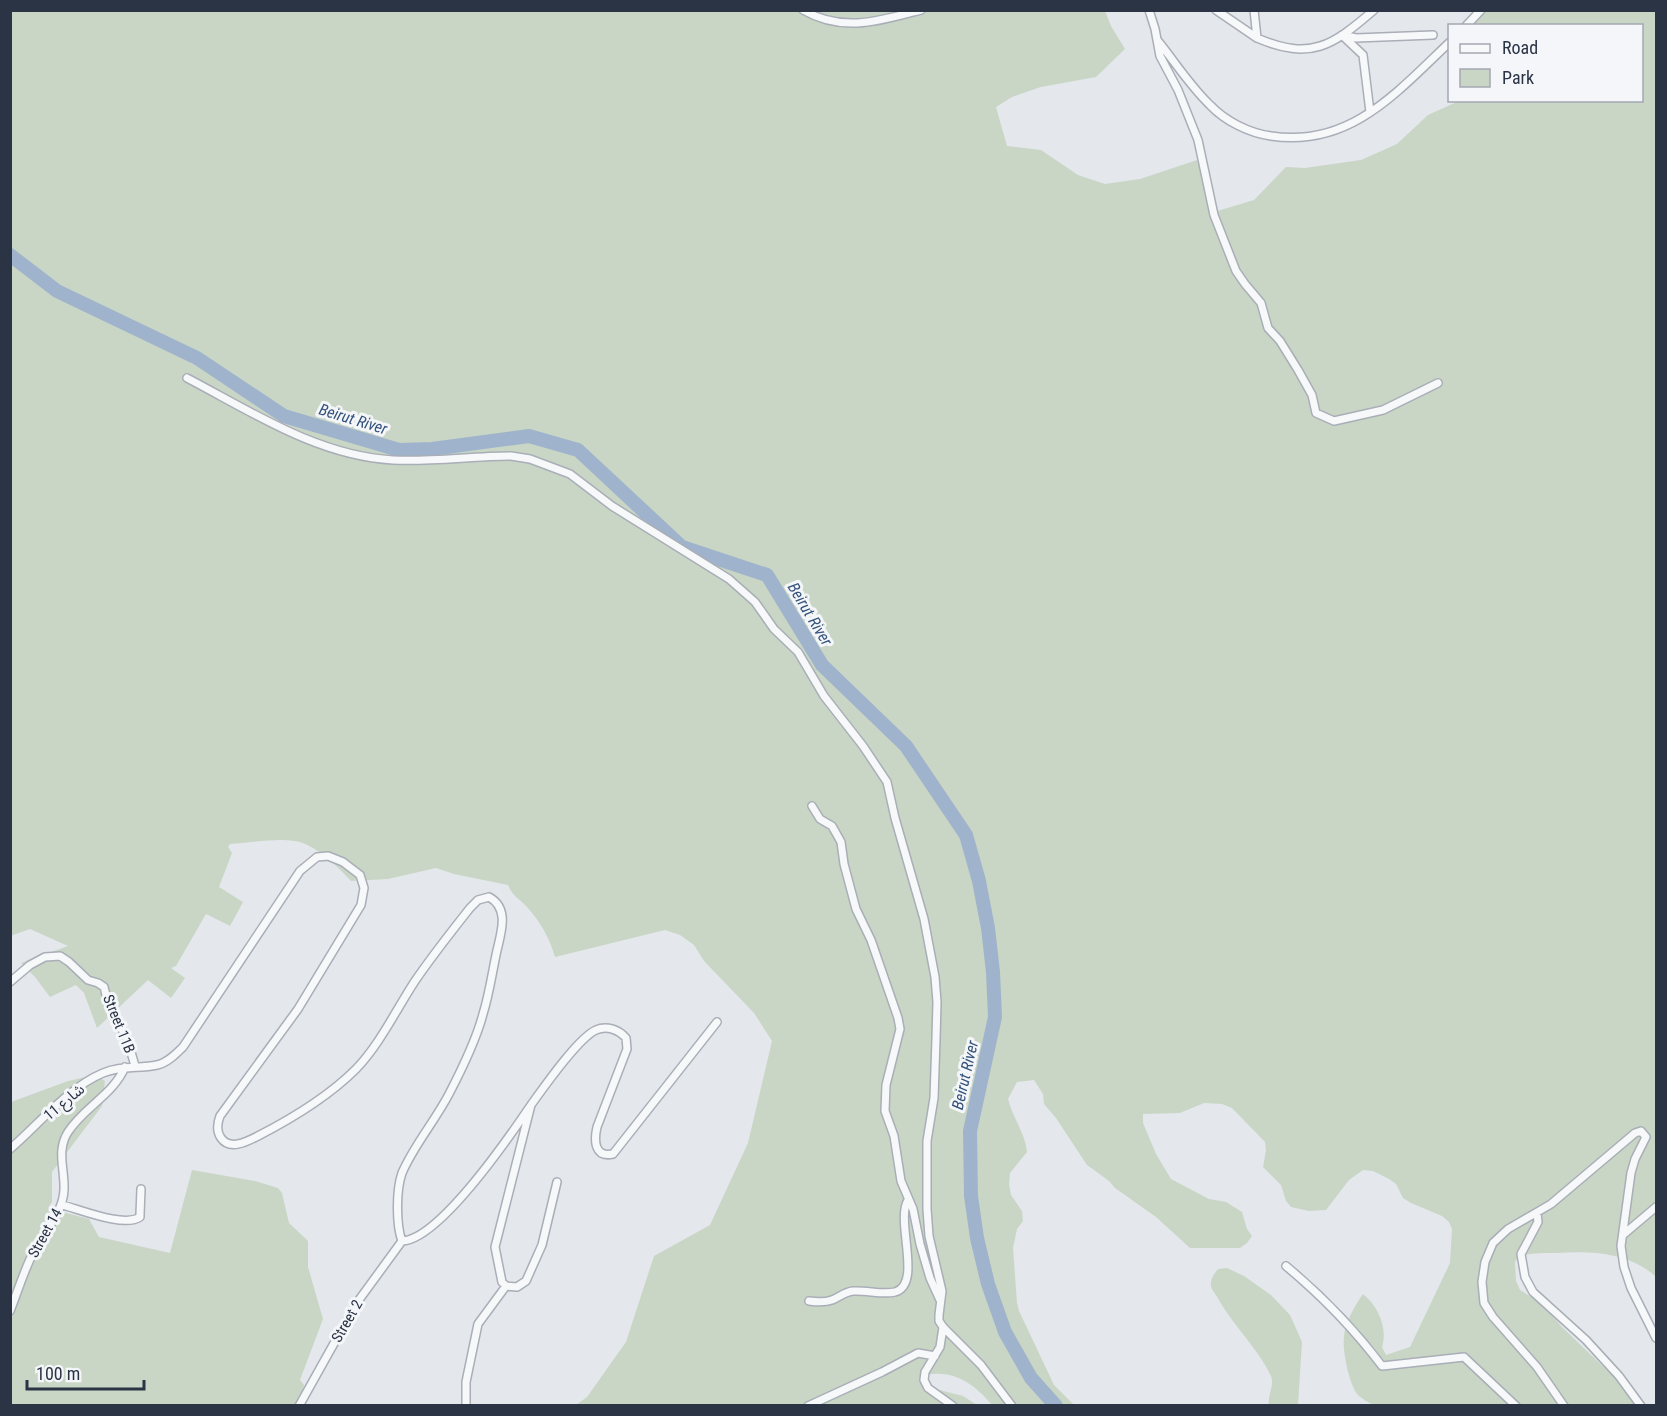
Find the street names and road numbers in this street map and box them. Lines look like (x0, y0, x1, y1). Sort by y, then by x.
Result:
street label: Street 11B (99, 992, 139, 1056)
street label: شارع 11 (40, 1080, 90, 1126)
street label: Street 14 (24, 1205, 66, 1261)
street label: Street 2 (328, 1297, 366, 1345)

